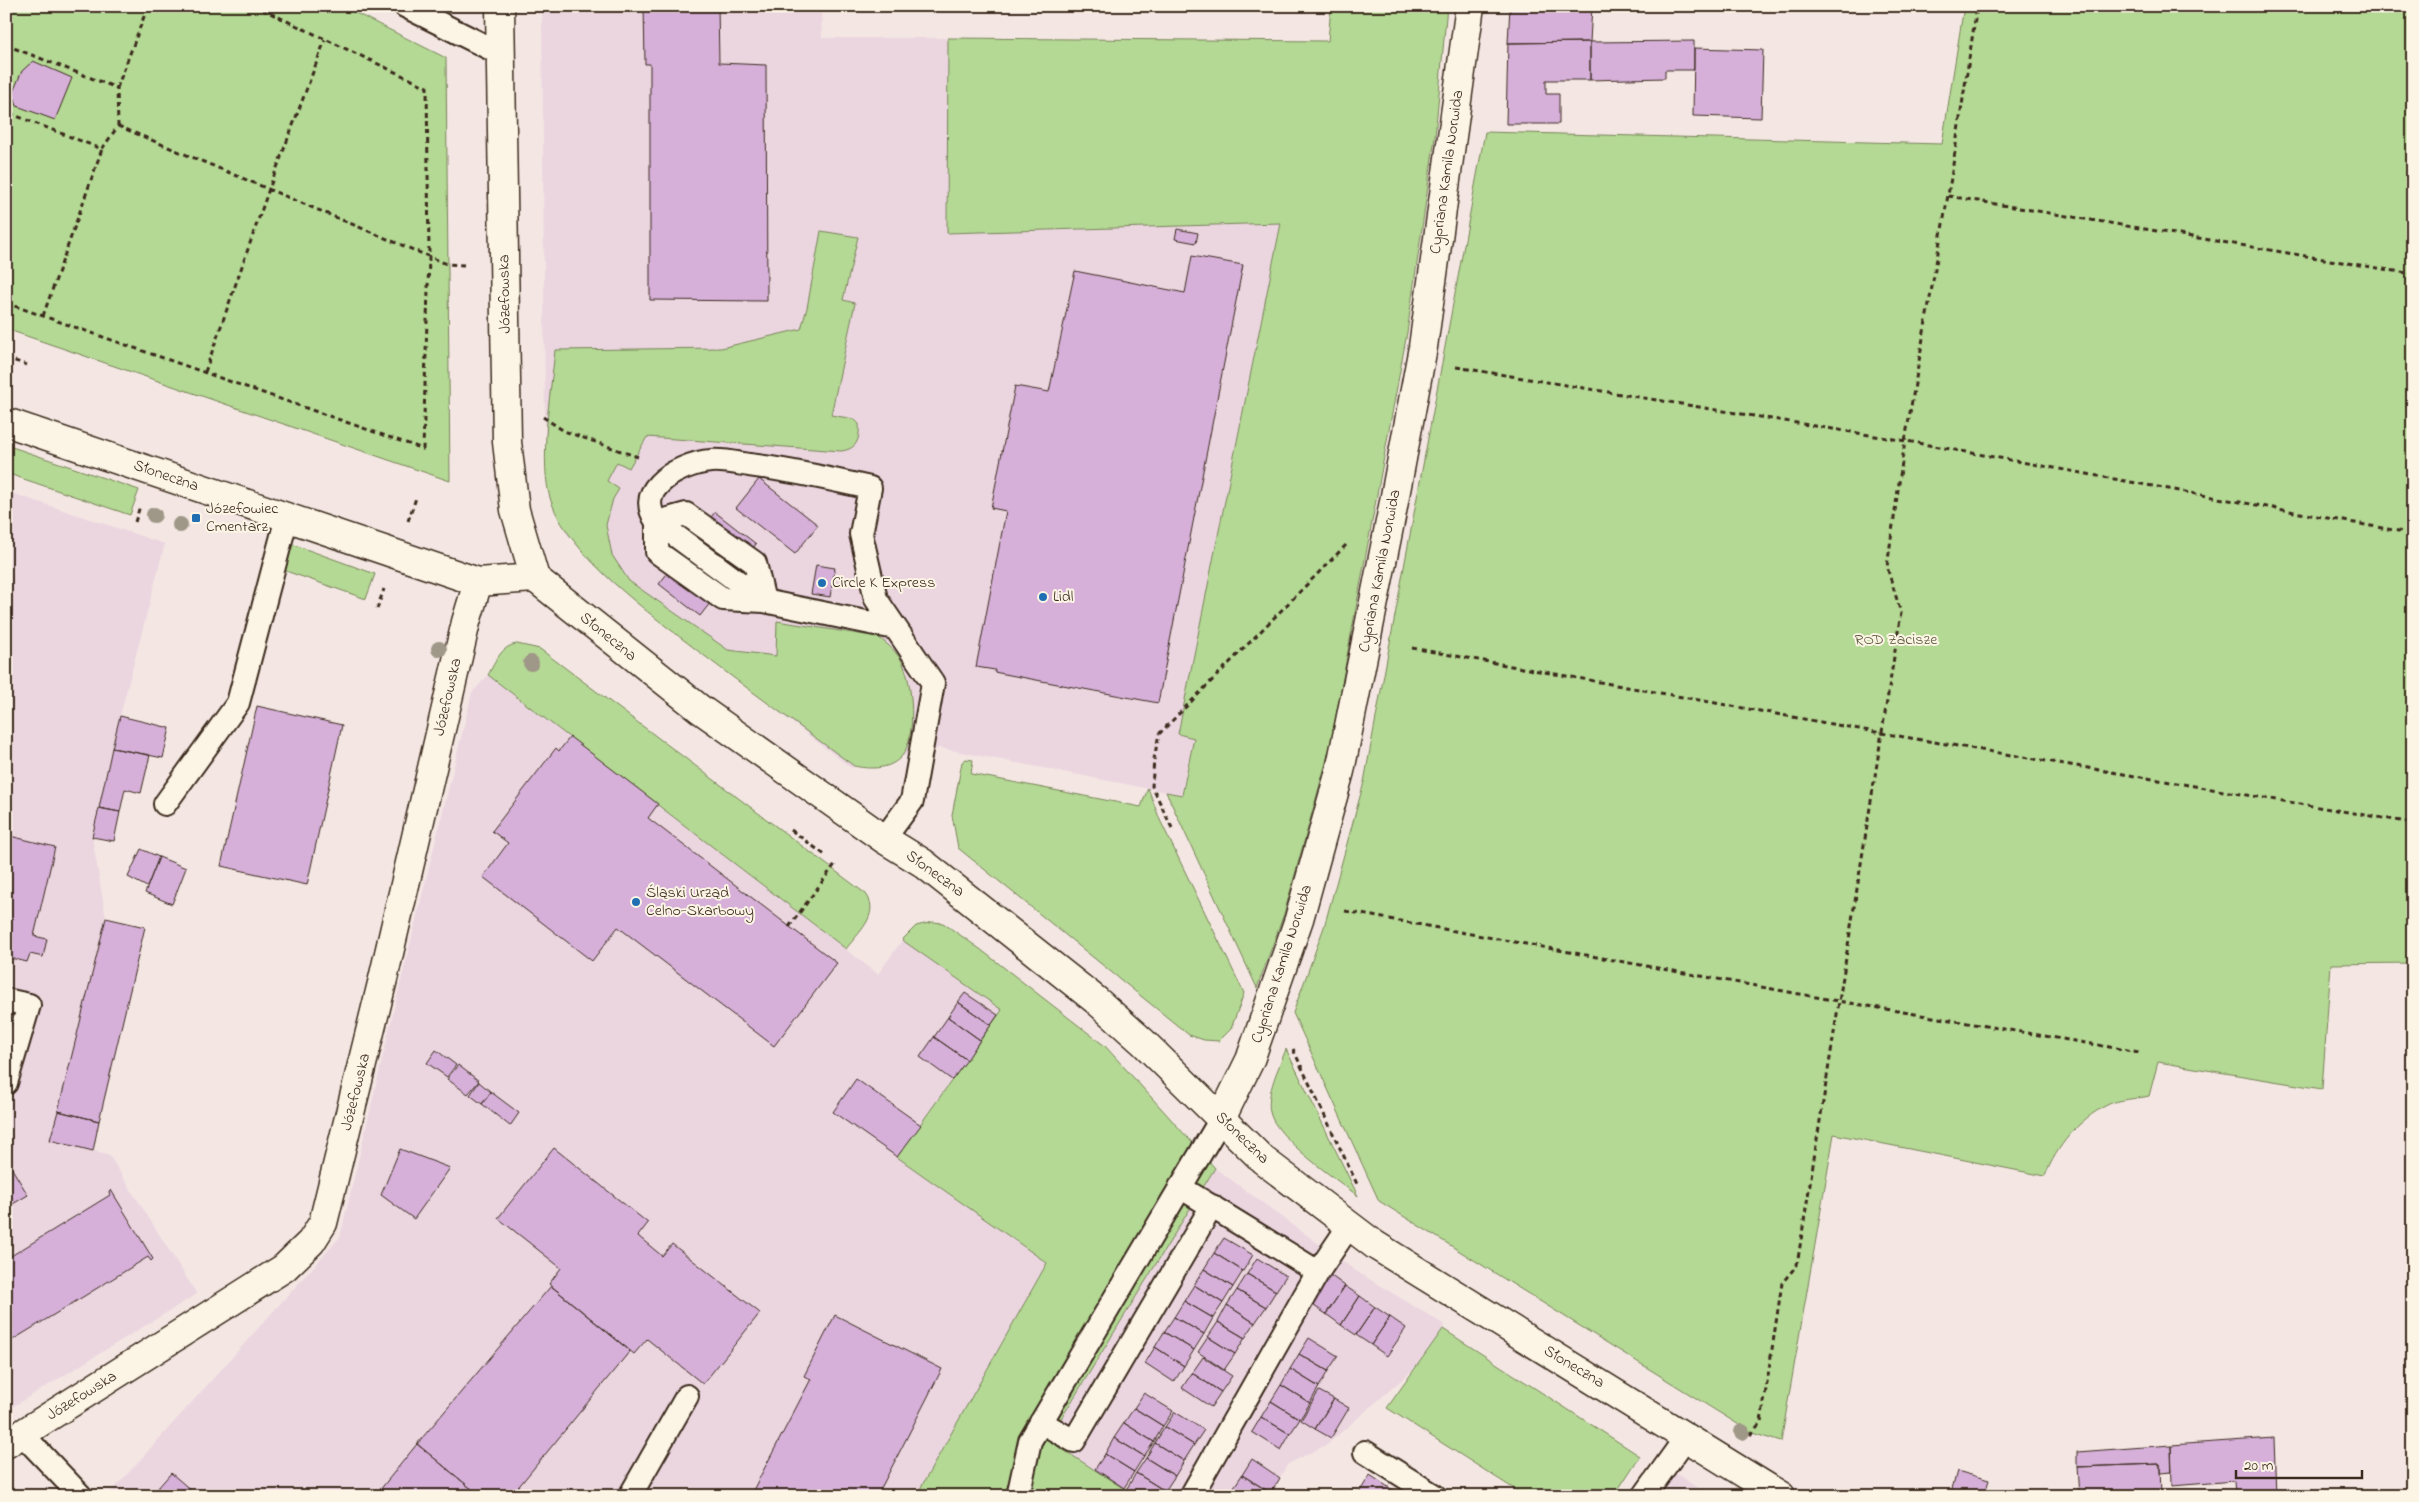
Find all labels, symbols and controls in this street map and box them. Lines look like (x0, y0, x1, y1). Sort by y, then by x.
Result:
street label: Cypriana Kamila Norwida (1424, 88, 1470, 256)
street label: Józefowska (492, 254, 518, 334)
street label: Słoneczna (130, 454, 202, 498)
street label: Cypriana Kamila Norwida (1352, 487, 1408, 655)
place label: Józefowiec Cmentarz (206, 497, 279, 539)
marker: Józefowiec Cmentarz (190, 512, 202, 524)
place label: Circle K Express (832, 571, 935, 595)
marker: Circle K Express (816, 577, 828, 589)
place label: Lidl (1053, 585, 1074, 609)
marker: Lidl (1037, 591, 1049, 603)
street label: Słoneczna (574, 606, 642, 668)
park label: ROD Zacisze (1855, 628, 1938, 652)
street label: Józefowska (427, 656, 469, 738)
street label: Słoneczna (901, 844, 969, 904)
place label: Śląski Urząd Celno-Skarbowy (646, 881, 754, 923)
street label: Cypriana Kamila Norwida (1245, 882, 1319, 1046)
marker: Śląski Urząd Celno-Skarbowy (630, 896, 642, 908)
street label: Józefowska (335, 1051, 377, 1133)
street label: Słoneczna (1209, 1106, 1275, 1170)
street label: Słoneczna (1539, 1339, 1609, 1395)
street label: Józefowska (42, 1365, 122, 1427)
scale bar (2236, 1447, 2363, 1479)
text: 20 m (2244, 1455, 2274, 1477)

